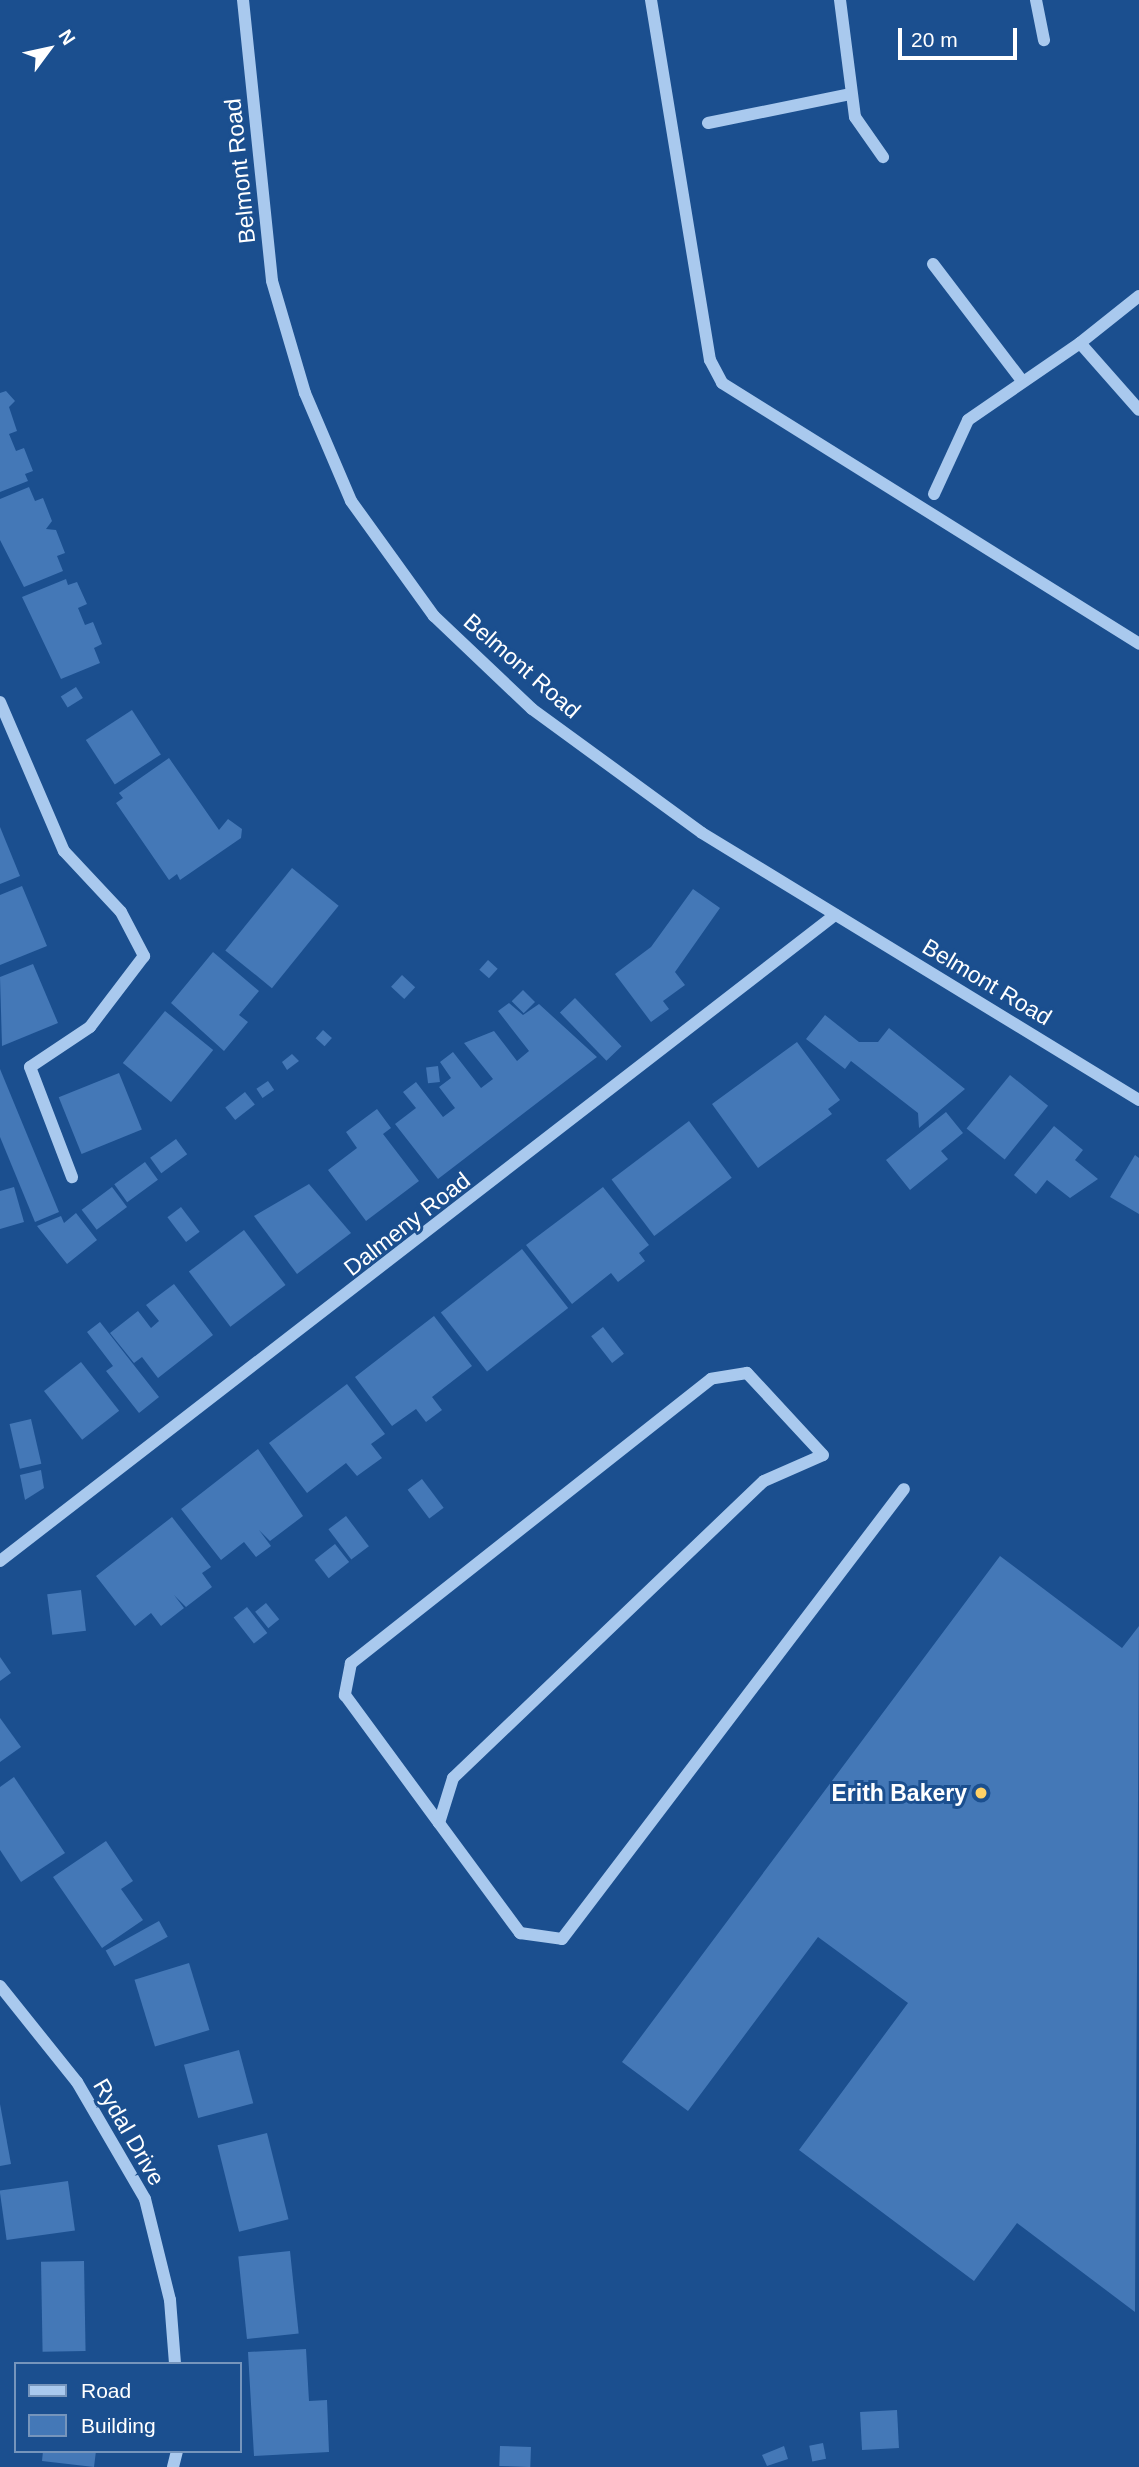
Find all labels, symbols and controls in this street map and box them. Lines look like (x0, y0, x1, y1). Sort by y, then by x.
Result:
north arrow (14, 14, 84, 84)
scale bar (901, 14, 1020, 58)
text: N (54, 26, 80, 49)
text: 20 m (911, 28, 958, 51)
street label: Belmont Road (219, 97, 261, 245)
street label: Belmont Road (458, 608, 586, 724)
street label: Belmont Road (917, 933, 1057, 1031)
street label: Dalmeny Road (339, 1166, 475, 1282)
place label: Erith Bakery (831, 1779, 967, 1807)
marker: Erith Bakery (973, 1785, 989, 1801)
street label: Rydal Drive (87, 2074, 171, 2190)
legend (14, 2362, 242, 2453)
text: Road (81, 2379, 131, 2402)
text: Building (81, 2414, 156, 2437)

